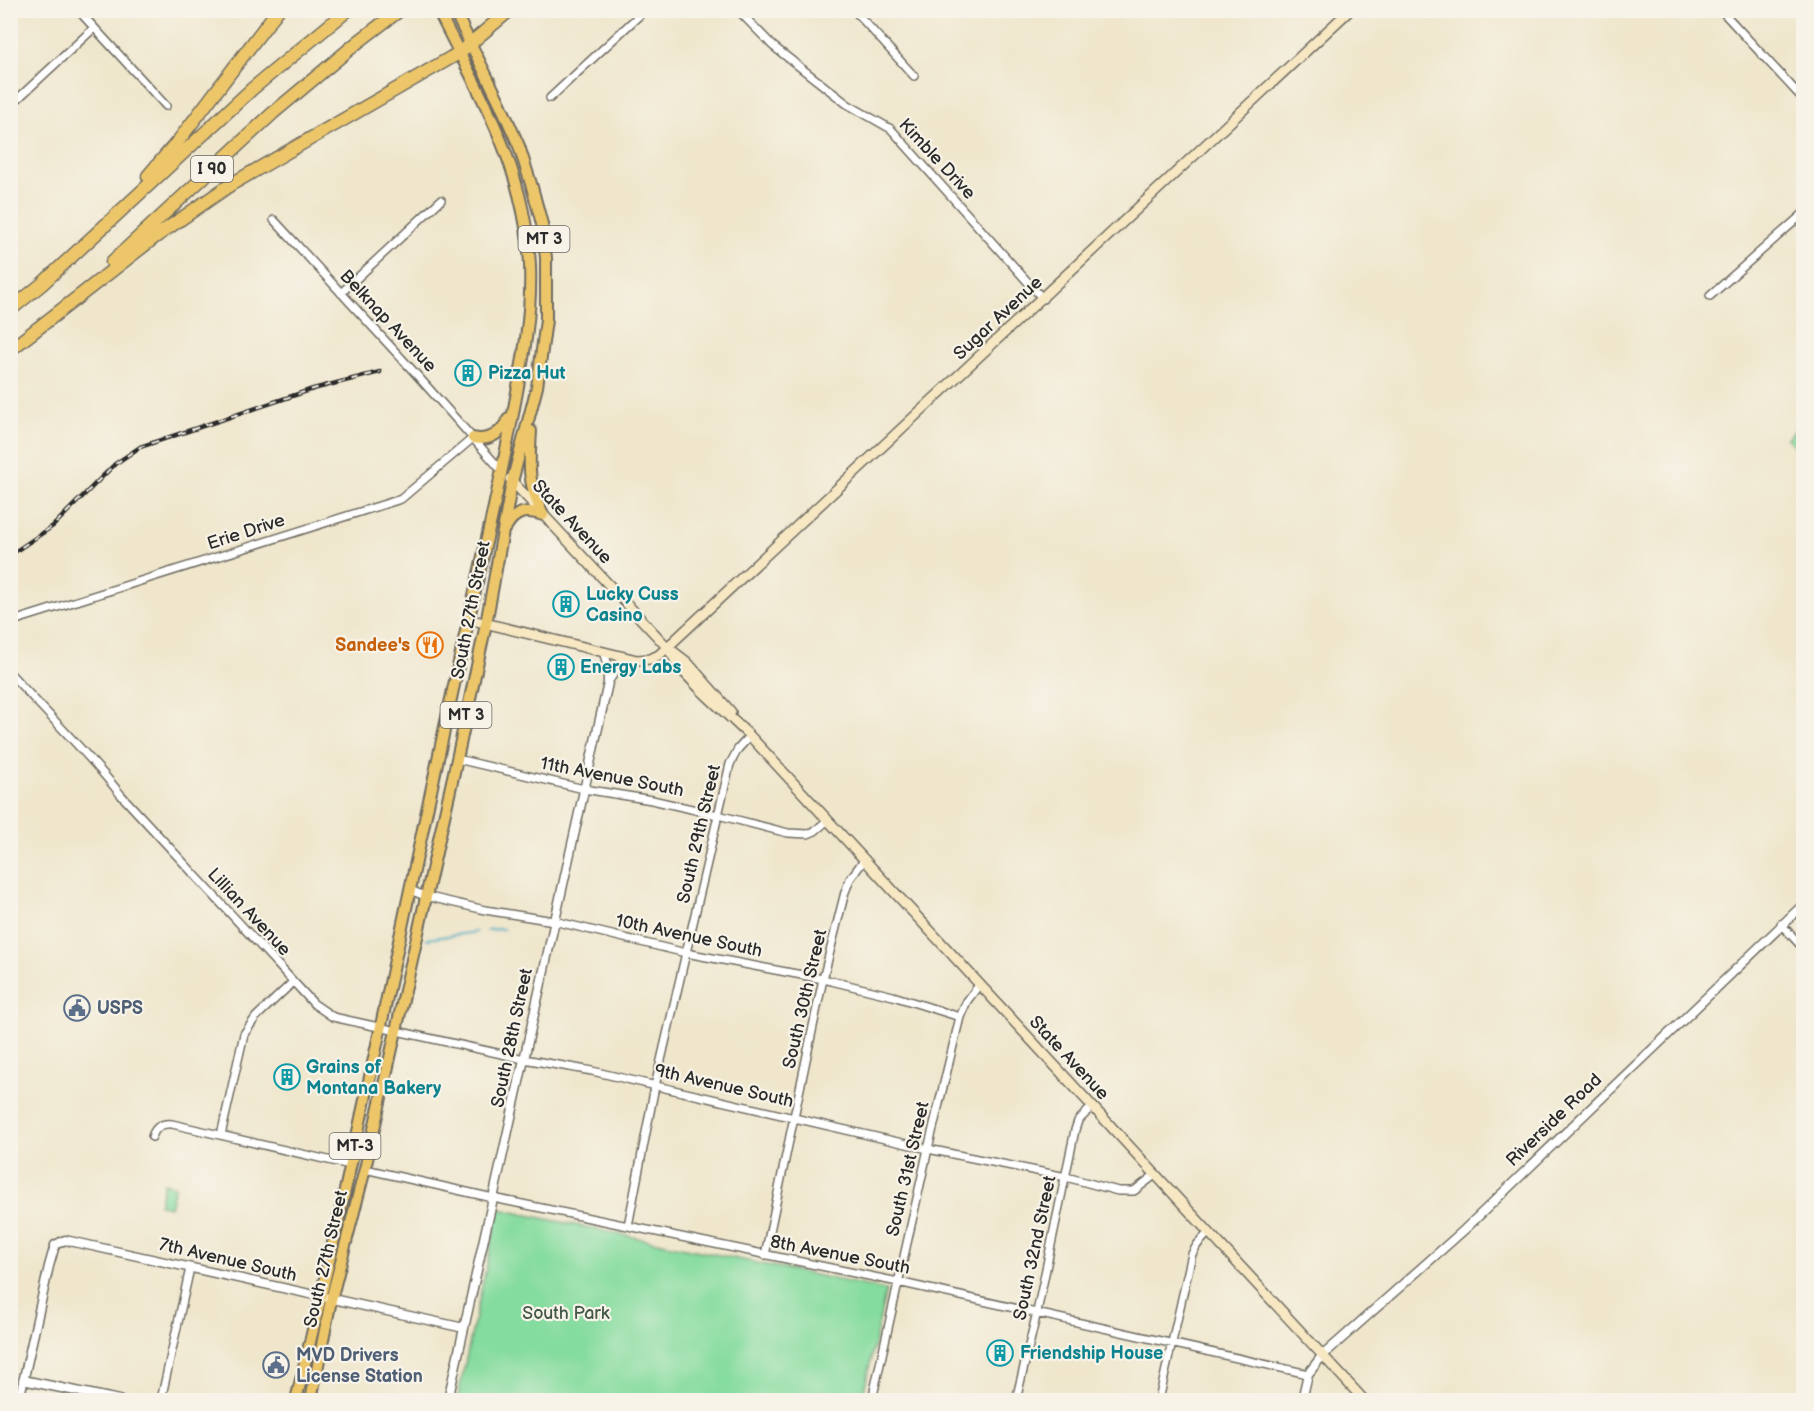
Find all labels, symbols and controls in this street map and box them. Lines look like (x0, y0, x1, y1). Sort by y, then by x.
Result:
street label: Kimble Drive (894, 114, 980, 204)
road number: I 90 (191, 156, 233, 182)
road number: MT 3 (518, 226, 570, 252)
street label: Belknap Avenue (335, 266, 441, 377)
street label: Sugar Avenue (949, 271, 1047, 364)
building icon: Pizza Hut (453, 358, 483, 388)
place label: Pizza Hut (488, 363, 566, 384)
street label: State Avenue (528, 476, 616, 569)
street label: Erie Drive (205, 509, 288, 554)
street label: South 27th Street (447, 539, 495, 681)
place label: Lucky Cuss Casino (586, 584, 679, 626)
building icon: Lucky Cuss Casino (551, 589, 581, 619)
restaurant icon: Sandee's (415, 630, 445, 660)
place label: Sandee's (335, 635, 410, 656)
building icon: Energy Labs (546, 652, 576, 682)
place label: Energy Labs (580, 657, 682, 678)
road number: MT 3 (440, 702, 492, 728)
street label: 11th Avenue South (539, 753, 686, 801)
street label: South 29th Street (673, 762, 725, 905)
street label: Lillian Avenue (203, 864, 295, 961)
street label: 10th Avenue South (614, 910, 764, 962)
street label: South 30th Street (779, 927, 831, 1071)
street label: South 28th Street (487, 966, 537, 1110)
public building icon: USPS (62, 993, 92, 1023)
place label: USPS (97, 998, 143, 1019)
street label: State Avenue (1025, 1012, 1113, 1105)
place label: Grains of Montana Bakery (306, 1057, 442, 1099)
street label: 9th Avenue South (652, 1060, 796, 1112)
building icon: Grains of Montana Bakery (272, 1062, 302, 1092)
street label: Riverside Road (1502, 1069, 1606, 1171)
street label: South 31st Street (882, 1099, 934, 1238)
road number: MT-3 (330, 1133, 380, 1159)
street label: South 32nd Street (1009, 1173, 1061, 1322)
street label: South 27th Street (300, 1188, 352, 1330)
street label: 8th Avenue South (768, 1231, 912, 1279)
street label: 7th Avenue South (157, 1234, 299, 1286)
park label: South Park (522, 1303, 610, 1324)
building icon: Friendship House (985, 1338, 1015, 1368)
place label: Friendship House (1020, 1343, 1163, 1364)
place label: MVD Drivers License Station (296, 1345, 423, 1387)
public building icon: MVD Drivers License Station (261, 1350, 291, 1380)

